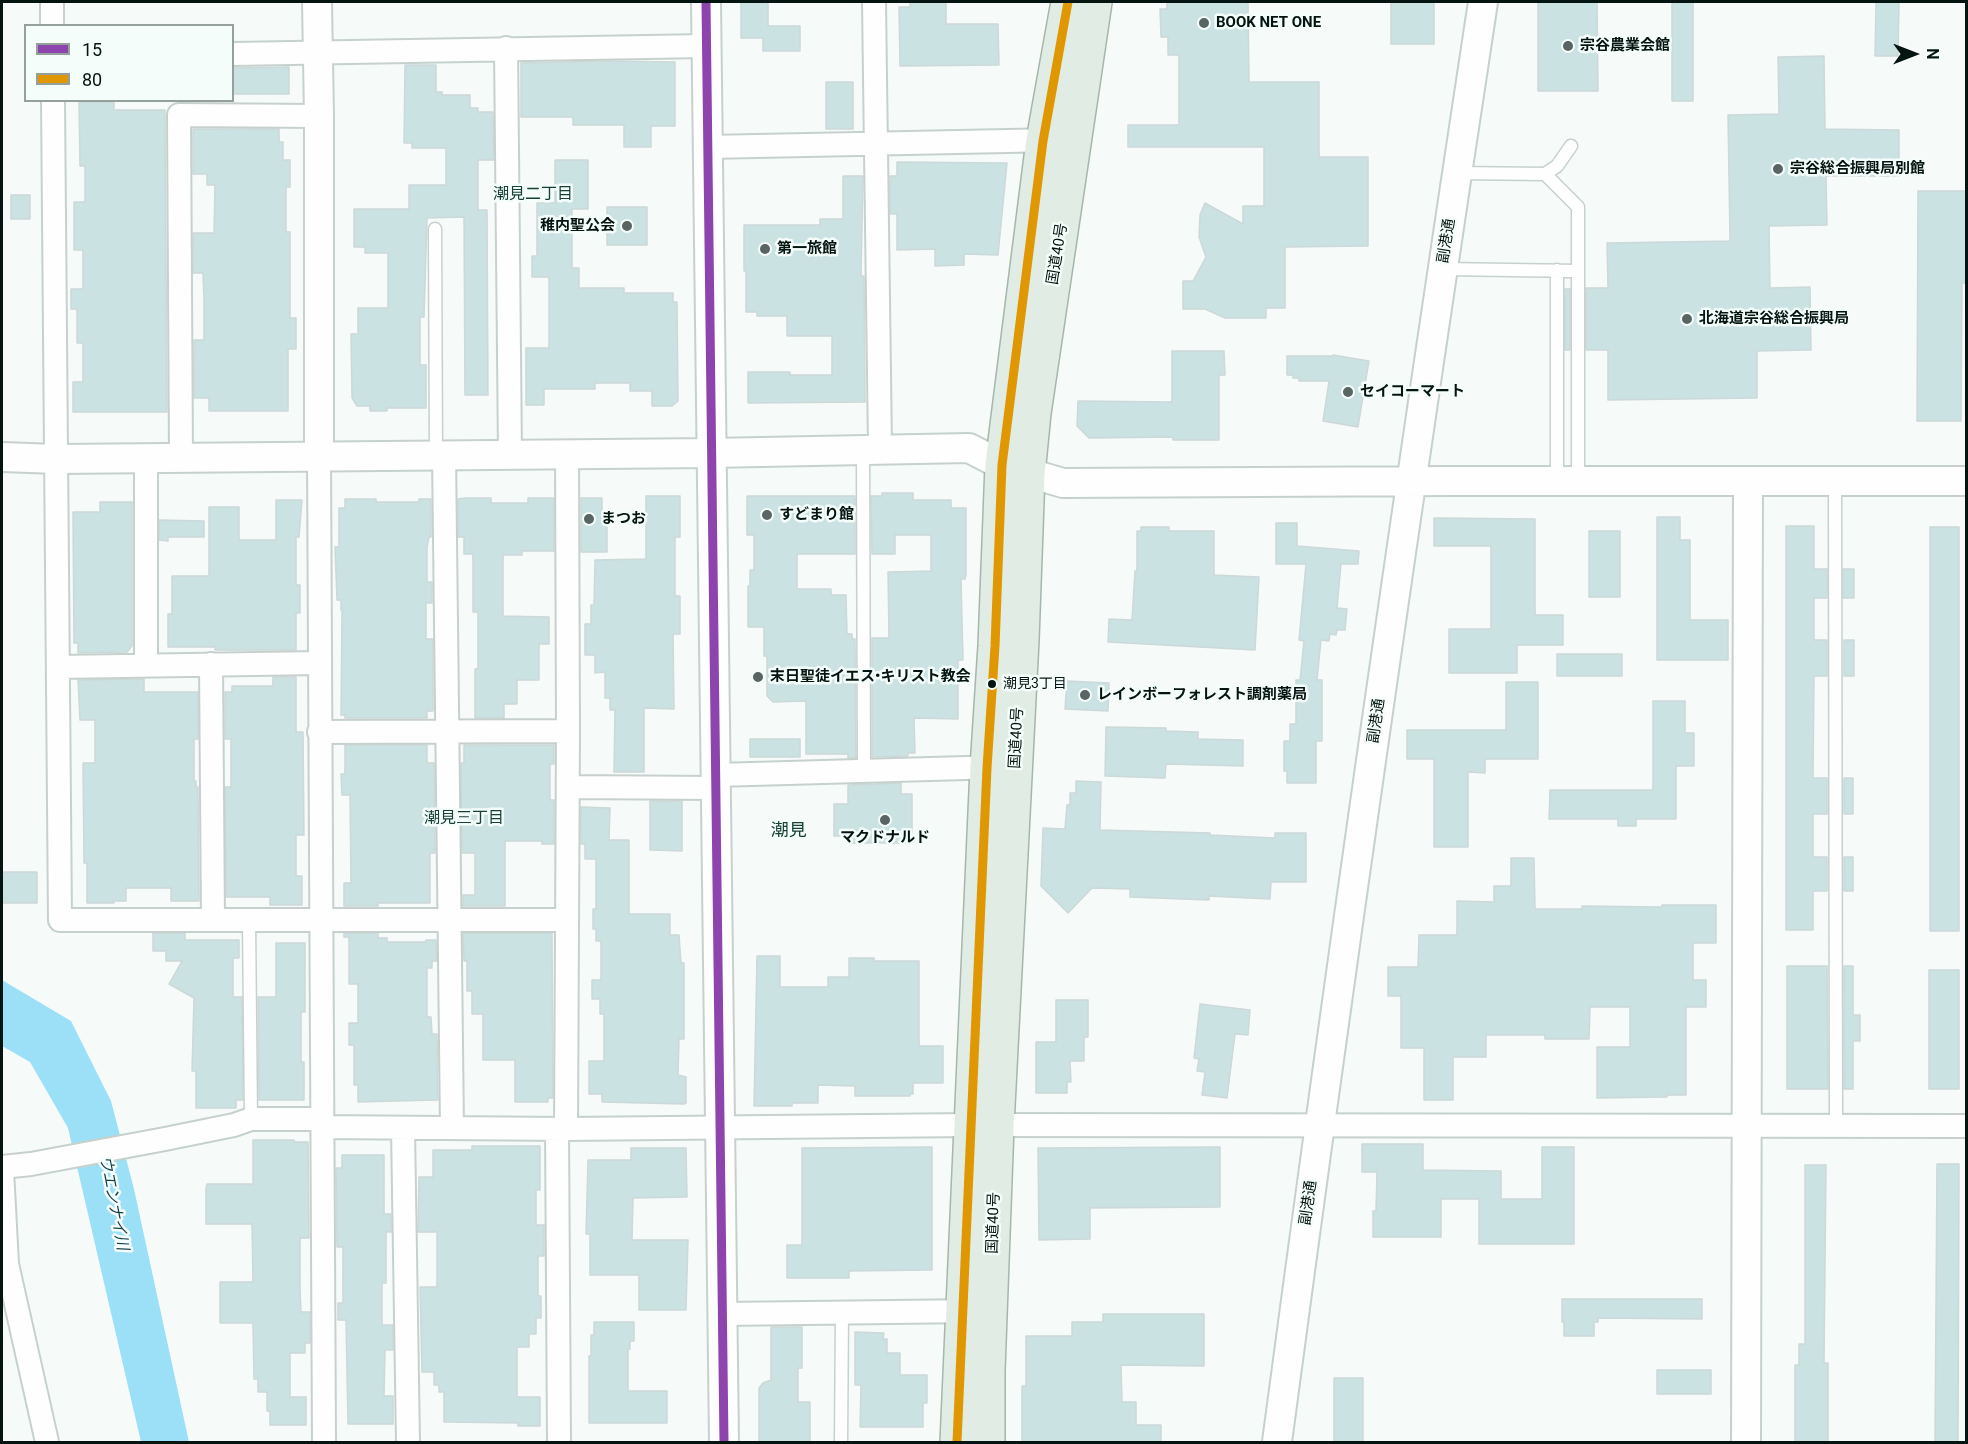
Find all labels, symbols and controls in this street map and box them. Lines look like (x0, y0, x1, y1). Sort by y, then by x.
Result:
place label: BOOK NET ONE (1216, 14, 1321, 32)
marker: BOOK NET ONE (1197, 16, 1211, 30)
legend (24, 24, 234, 102)
north arrow (1884, 24, 1944, 84)
place label: 宗谷農業会館 (1580, 37, 1670, 55)
text: 15 (82, 39, 102, 60)
marker: 宗谷農業会館 (1561, 39, 1575, 53)
text: N (1923, 48, 1942, 60)
text: 80 (82, 69, 102, 90)
place label: 宗谷総合振興局別館 (1790, 160, 1925, 178)
marker: 宗谷総合振興局別館 (1771, 162, 1785, 176)
district label: 潮見二丁目 (493, 185, 573, 205)
place label: 稚内聖公会 (540, 217, 615, 235)
street label: 副港通 (1435, 217, 1459, 265)
marker: 稚内聖公会 (620, 219, 634, 233)
street label: 国道40号 (1044, 222, 1072, 286)
place label: 第一旅館 (777, 240, 837, 258)
marker: 第一旅館 (758, 242, 772, 256)
place label: 北海道宗谷総合振興局 (1699, 310, 1849, 328)
marker: 北海道宗谷総合振興局 (1680, 312, 1694, 326)
place label: セイコーマート (1360, 383, 1465, 401)
marker: セイコーマート (1341, 385, 1355, 399)
place label: すどまり館 (779, 506, 854, 524)
marker: すどまり館 (760, 508, 774, 522)
place label: まつお (601, 510, 646, 528)
marker: まつお (582, 512, 596, 526)
place label: 末日聖徒イエス•キリスト教会 (770, 668, 970, 686)
marker: 末日聖徒イエス•キリスト教会 (751, 670, 765, 684)
place label: 潮見3丁目 (1003, 676, 1067, 692)
marker: 潮見3丁目 (986, 678, 998, 690)
place label: レインボーフォレスト調剤薬局 (1097, 686, 1307, 704)
marker: レインボーフォレスト調剤薬局 (1078, 688, 1092, 702)
street label: 副港通 (1365, 697, 1389, 745)
street label: 国道40号 (1006, 707, 1028, 769)
district label: 潮見三丁目 (424, 809, 504, 829)
marker: マクドナルド (878, 813, 892, 827)
district label: 潮見 (771, 820, 807, 842)
place label: マクドナルド (840, 829, 930, 847)
water label: ウエンナイ川 (94, 1154, 132, 1252)
street label: 副港通 (1297, 1179, 1321, 1227)
street label: 国道40号 (984, 1192, 1004, 1254)

